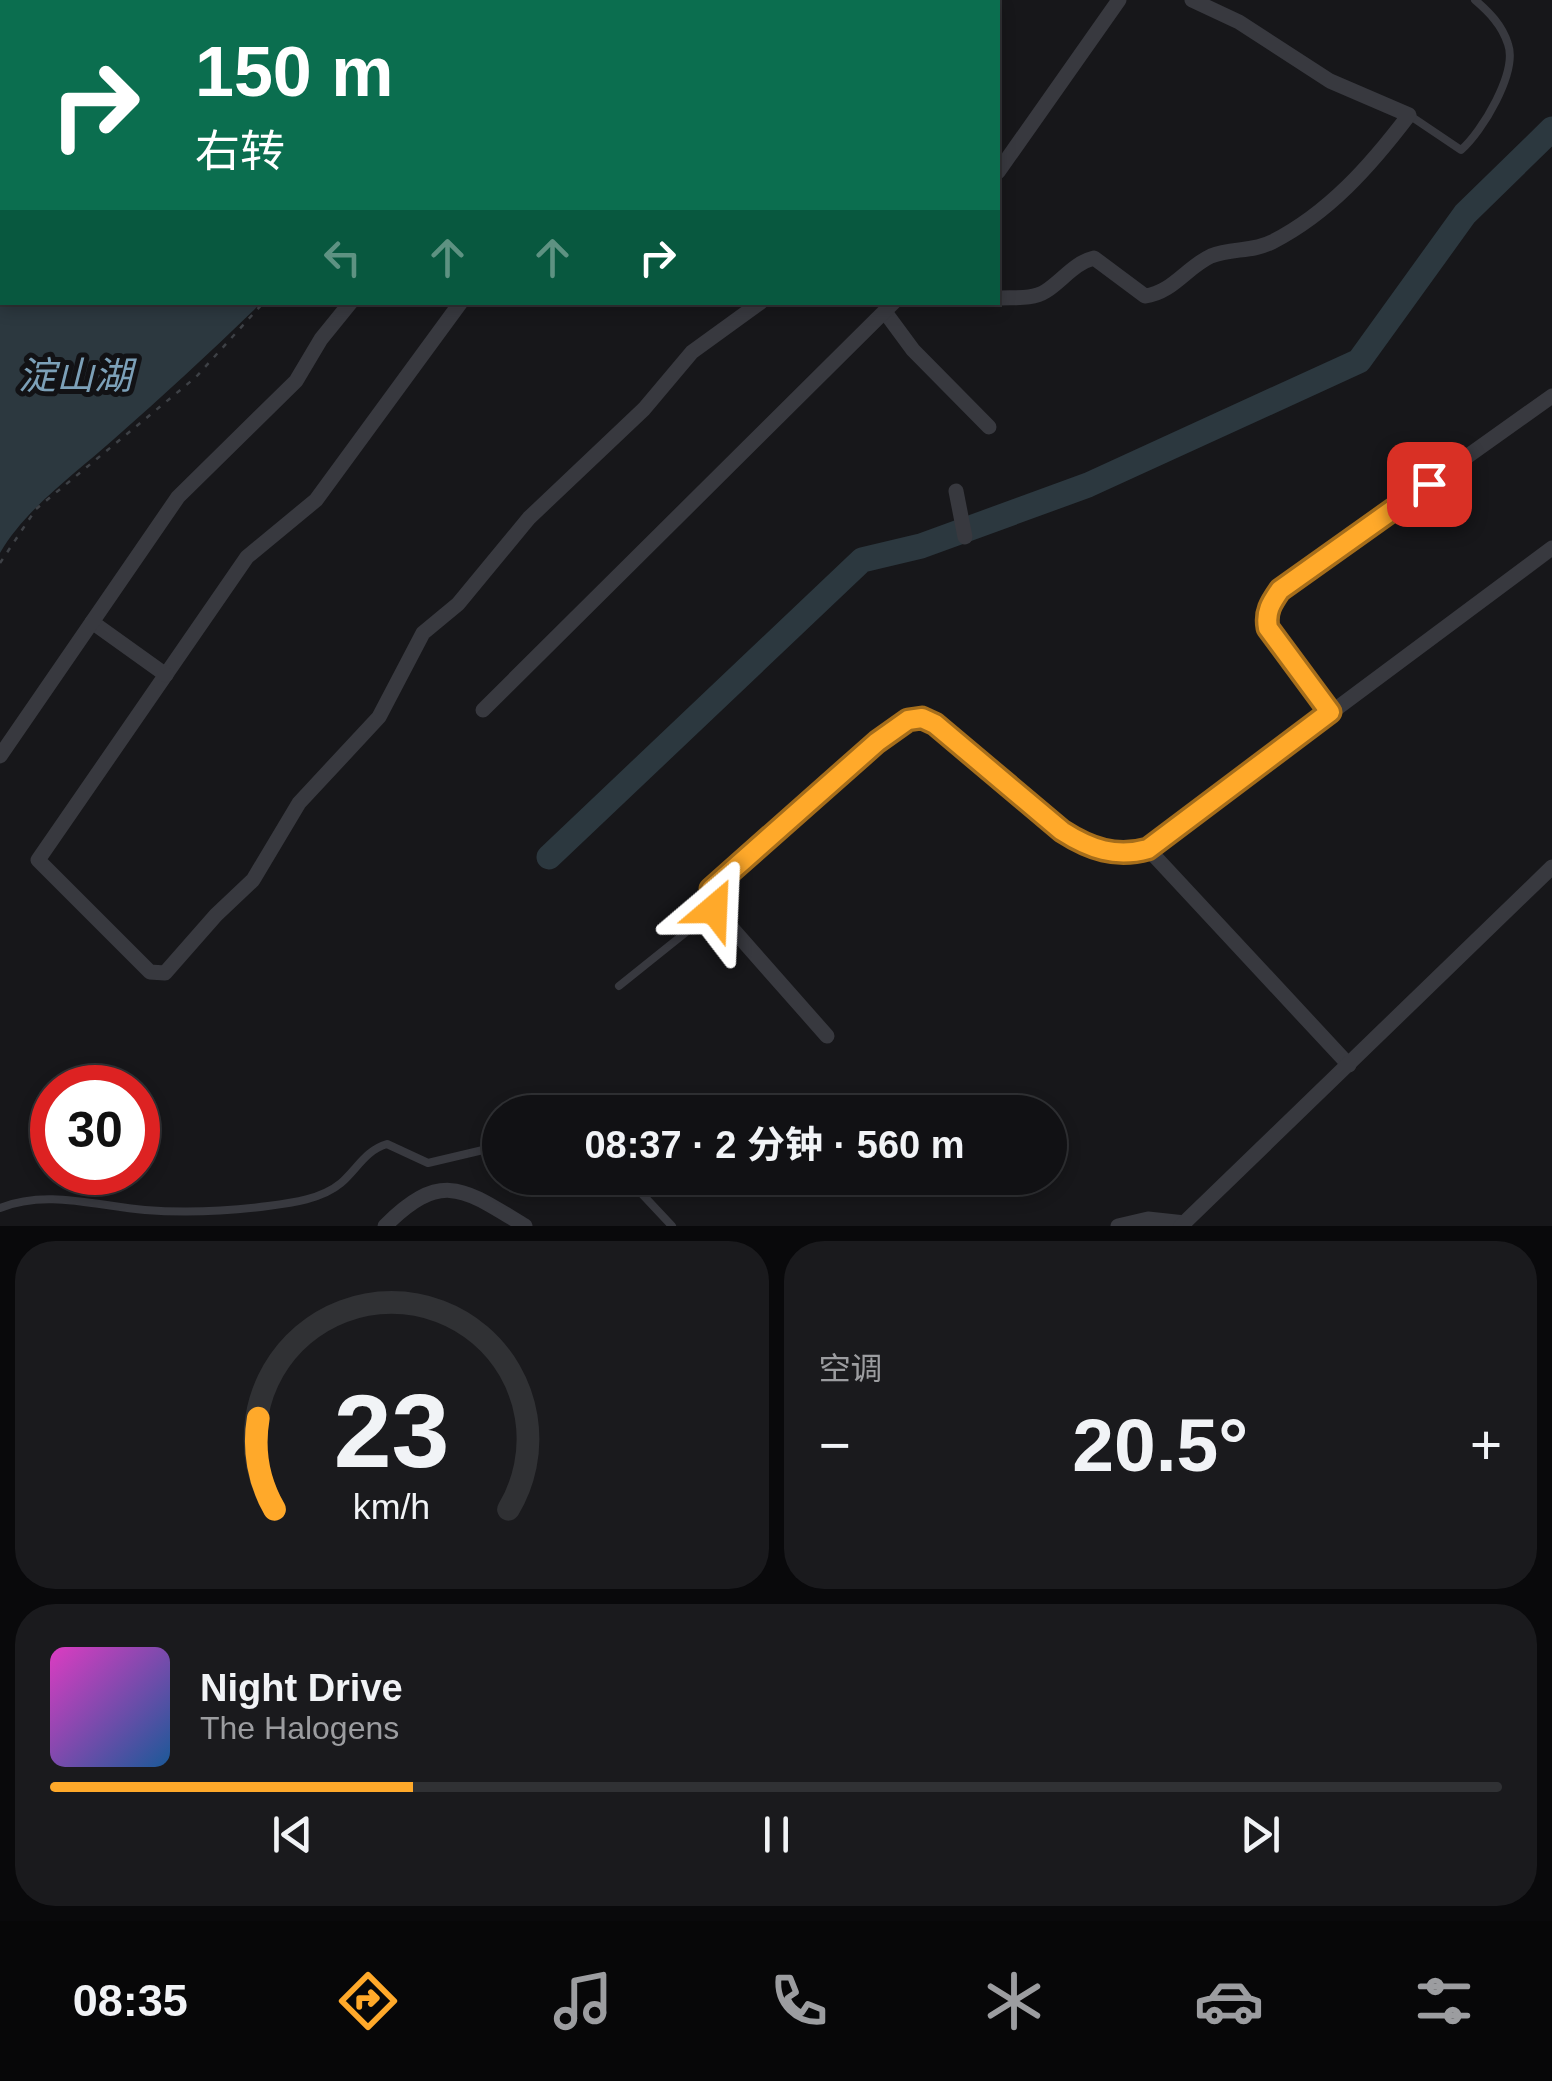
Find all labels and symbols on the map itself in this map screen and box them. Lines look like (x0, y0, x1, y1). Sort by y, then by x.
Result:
water label: 淀山湖 (18, 355, 137, 397)
pin (1387, 442, 1472, 527)
position arrow (662, 857, 766, 961)
speed limit sign: 30 (30, 1065, 160, 1195)

